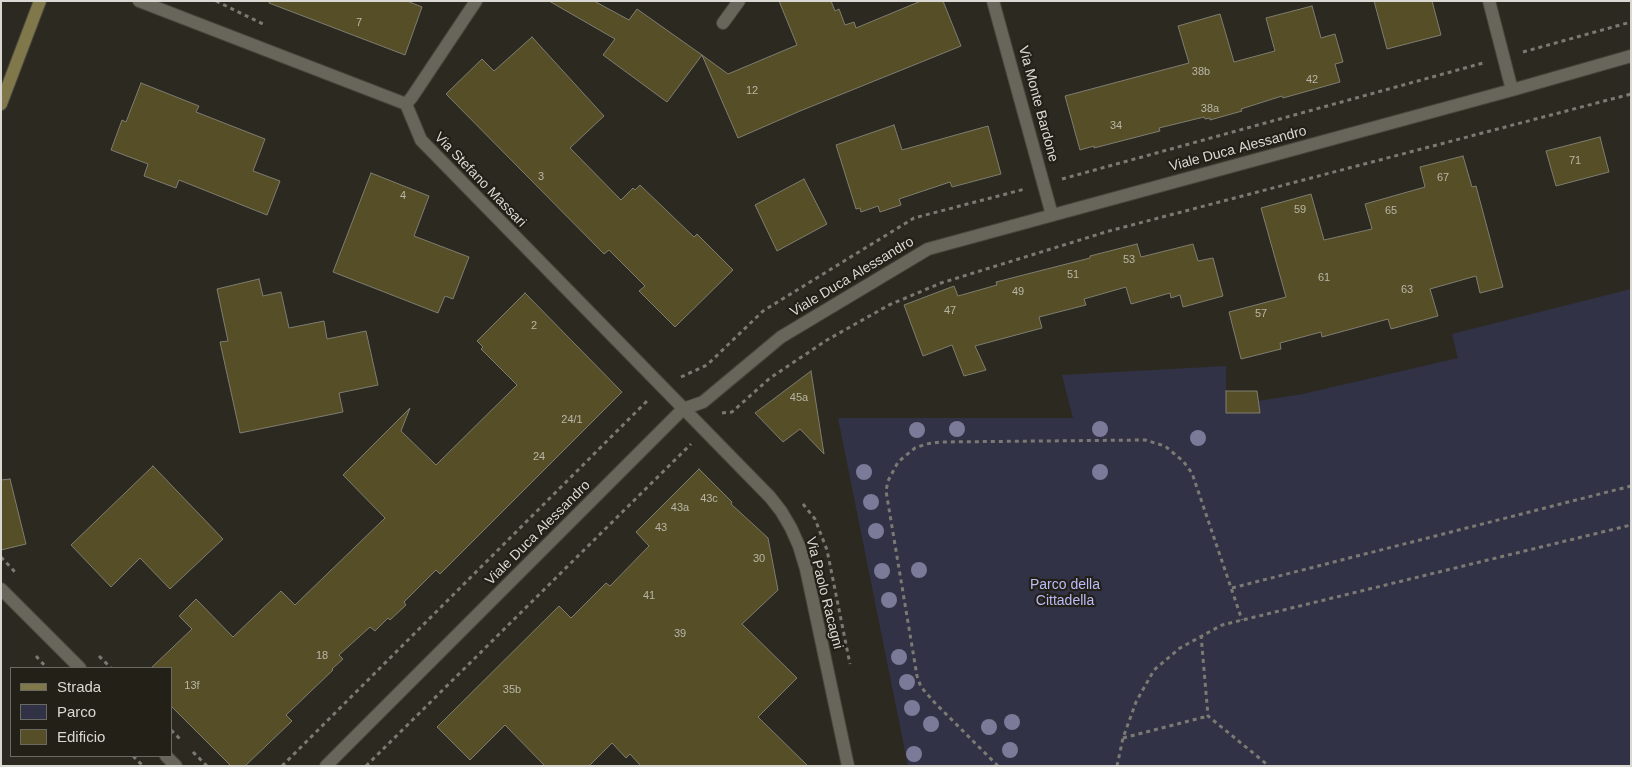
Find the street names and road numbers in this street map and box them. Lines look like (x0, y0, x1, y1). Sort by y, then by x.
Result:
street label: Via Monte Bardone (1014, 44, 1062, 164)
street label: Viale Duca Alessandro (1168, 123, 1308, 175)
street label: Via Stefano Massari (431, 129, 529, 231)
street label: Viale Duca Alessandro (787, 233, 917, 321)
street label: Viale Duca Alessandro (482, 477, 594, 589)
street label: Via Paolo Racagni (802, 535, 846, 651)

